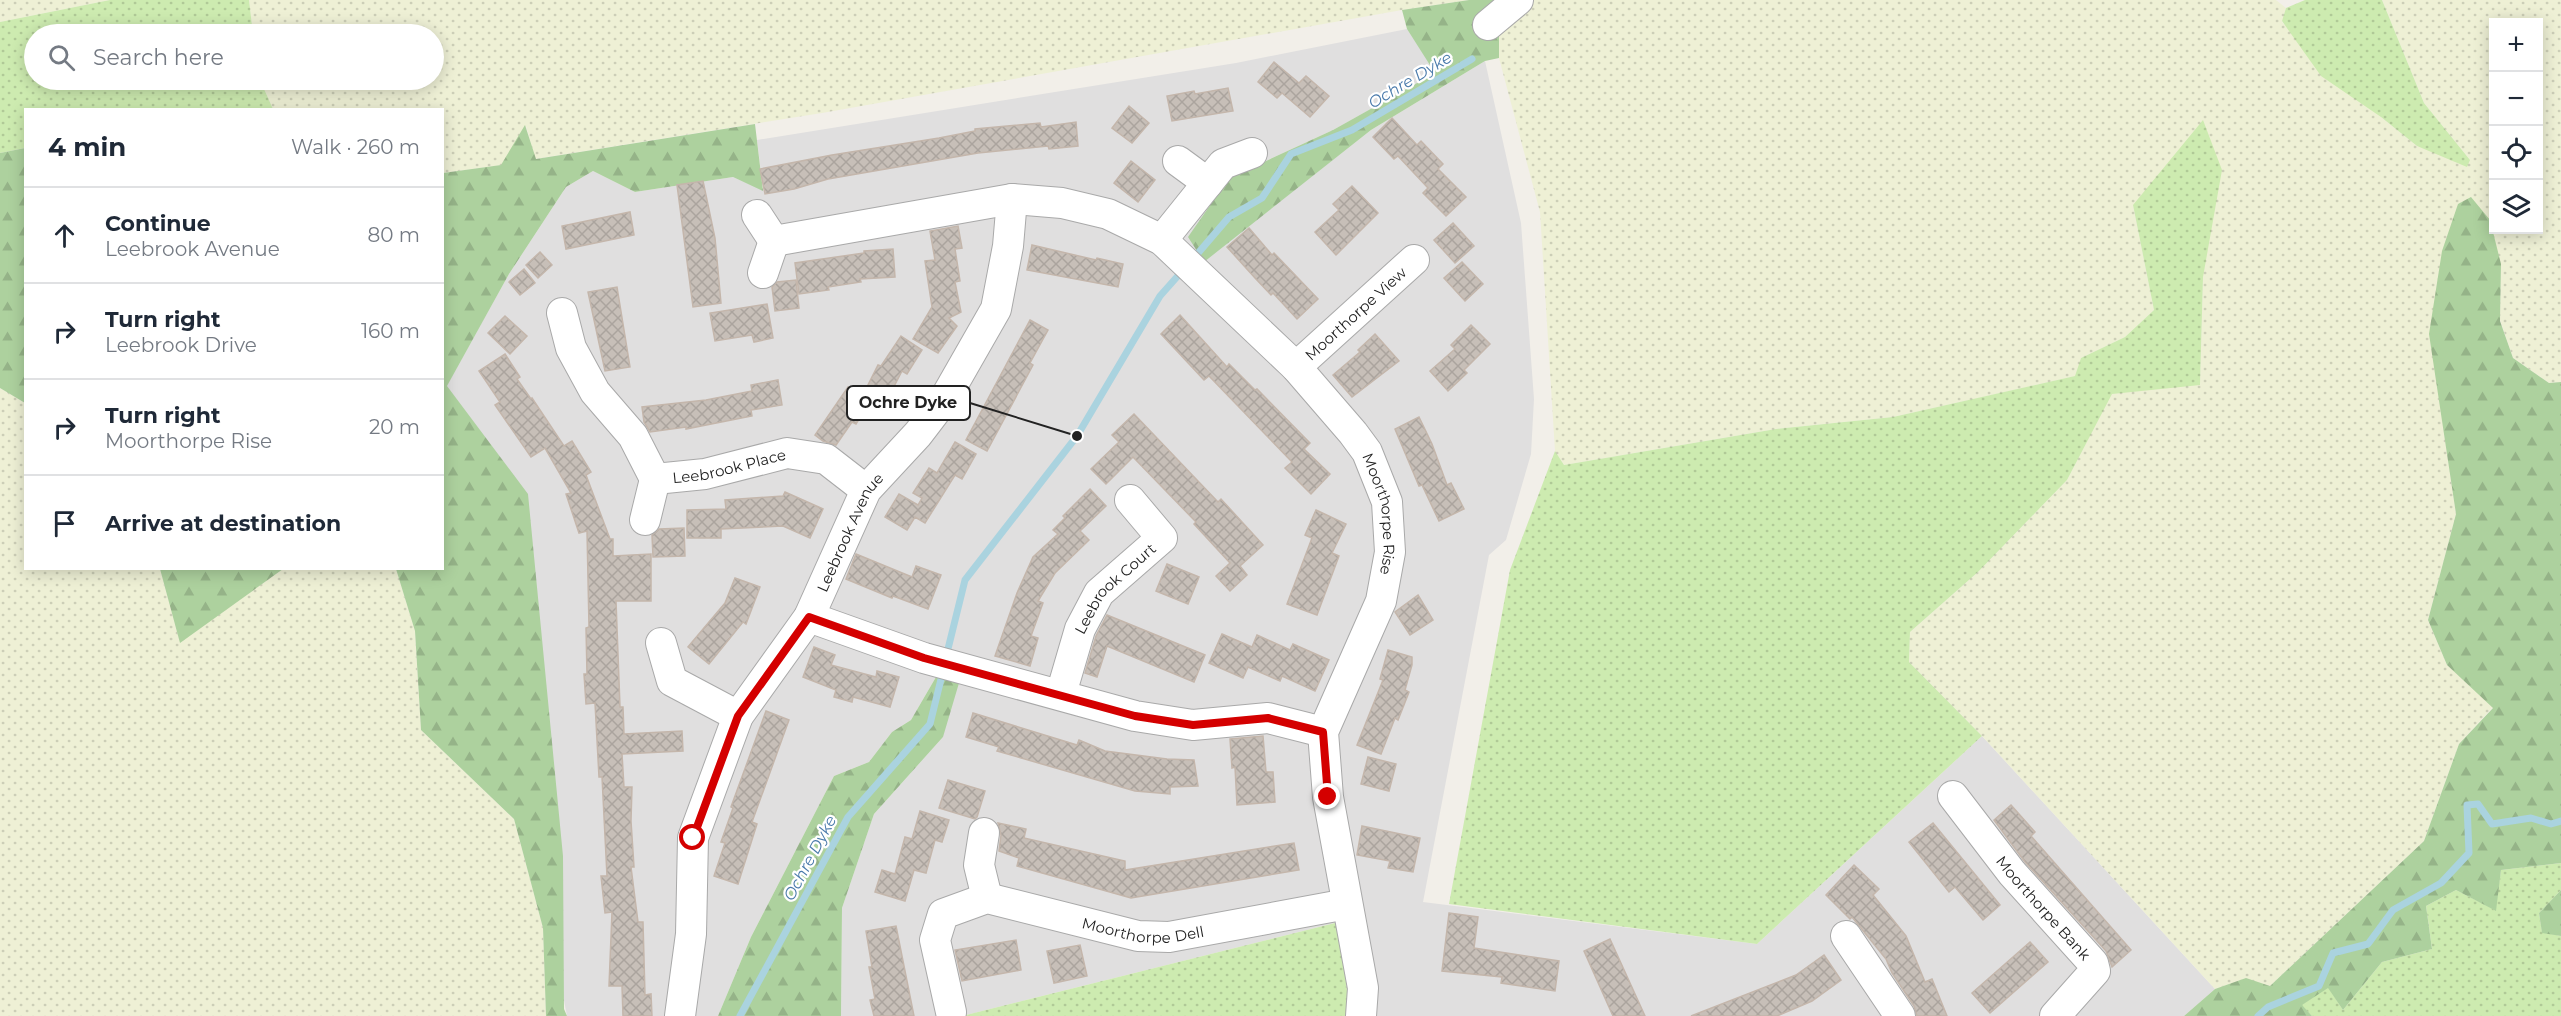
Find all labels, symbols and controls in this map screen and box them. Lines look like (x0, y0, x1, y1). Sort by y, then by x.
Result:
map controls (2489, 18, 2543, 234)
button: + (2489, 18, 2543, 72)
search box (24, 24, 444, 90)
icon: search (45, 41, 78, 74)
text: Search here (93, 44, 224, 71)
water label: Ochre Dyke (1365, 48, 1455, 112)
button: − (2489, 72, 2543, 126)
button: locate (2489, 126, 2543, 180)
text: 4 min (48, 131, 126, 163)
text: Walk · 260 m (291, 135, 420, 159)
button: layers (2489, 180, 2543, 234)
text: Continue (105, 210, 211, 237)
icon: ahead (48, 219, 81, 252)
text: 80 m (368, 223, 420, 247)
text: Leebrook Avenue (105, 237, 280, 261)
street label: Moorthorpe View (1301, 262, 1411, 364)
text: Turn right (105, 306, 220, 333)
icon: right (48, 315, 81, 348)
text: 160 m (361, 319, 420, 343)
text: Leebrook Drive (105, 333, 257, 357)
callout: Ochre Dyke (847, 386, 970, 420)
text: Ochre Dyke (859, 393, 957, 412)
text: Turn right (105, 402, 220, 429)
icon: right (48, 411, 81, 444)
text: 20 m (369, 415, 420, 439)
text: Moorthorpe Rise (105, 429, 272, 453)
street label: Leebrook Place (671, 444, 788, 487)
street label: Moorthorpe Rise (1359, 450, 1400, 577)
street label: Leebrook Avenue (812, 468, 887, 595)
icon: arrive (48, 507, 81, 540)
text: Arrive at destination (105, 510, 341, 537)
street label: Leebrook Court (1070, 539, 1159, 637)
route end (1314, 783, 1340, 809)
water label: Ochre Dyke (780, 812, 840, 904)
route start (679, 824, 705, 850)
street label: Moorthorpe Bank (1992, 852, 2095, 964)
street label: Moorthorpe Dell (1080, 913, 1205, 947)

